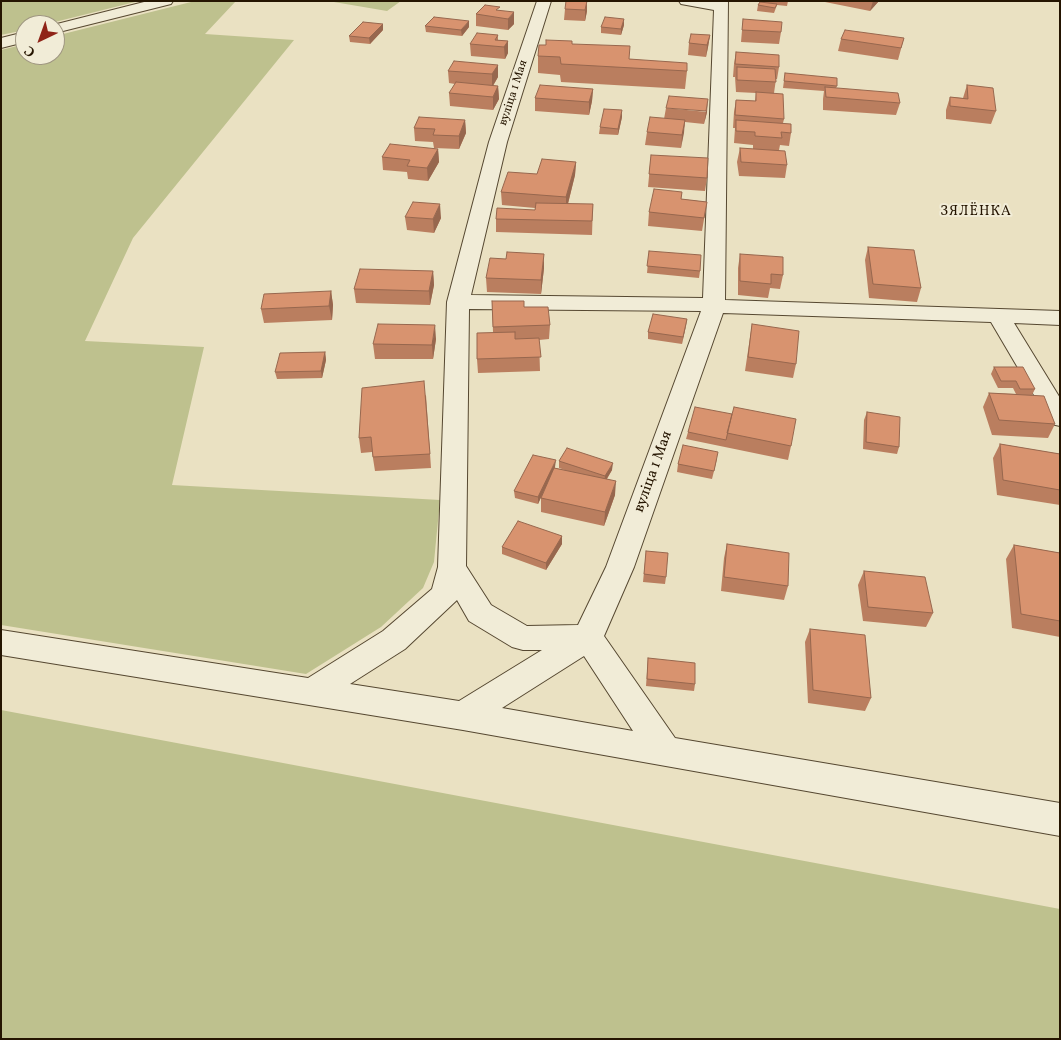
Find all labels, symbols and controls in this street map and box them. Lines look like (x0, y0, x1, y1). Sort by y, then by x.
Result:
north arrow (15, 15, 65, 65)
text: С (21, 41, 40, 61)
street label: вуліца 1 Мая (497, 58, 531, 128)
district label: ЗЯЛЁНКА (939, 204, 1013, 220)
street label: вуліца 1 Мая (631, 429, 677, 515)

